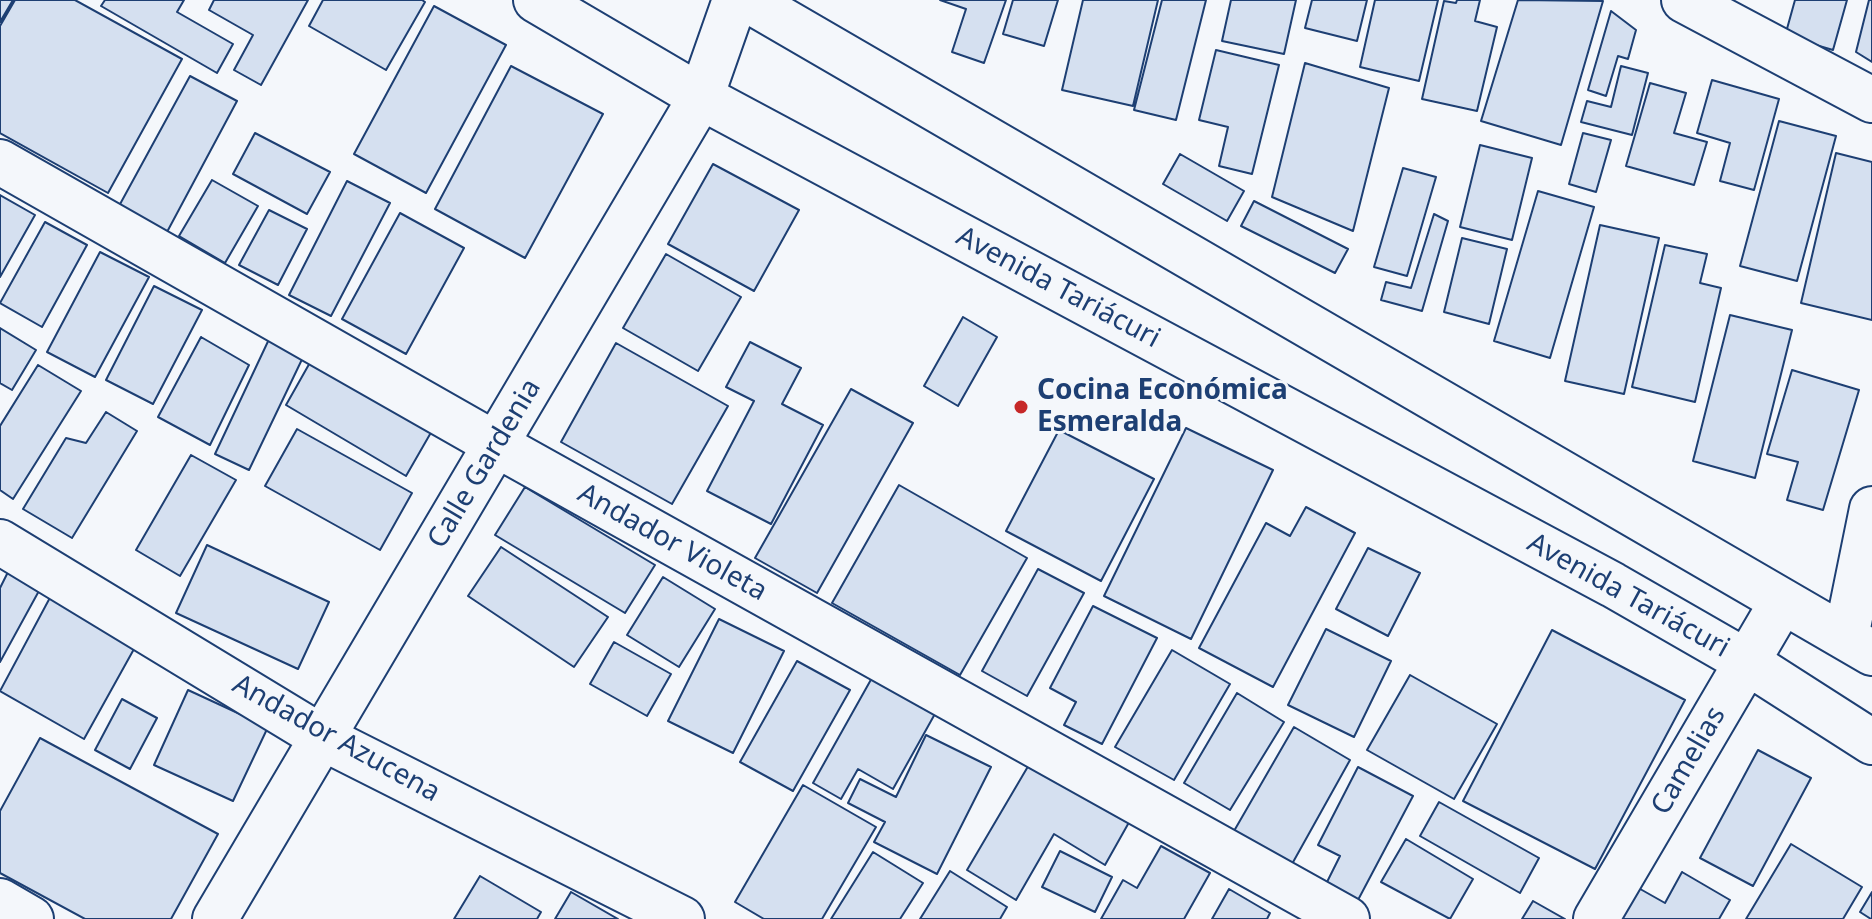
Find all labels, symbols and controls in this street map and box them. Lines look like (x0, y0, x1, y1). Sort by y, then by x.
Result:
street label: Avenida Tariácuri (950, 220, 1166, 356)
street label: Calle Gardenia (421, 373, 549, 555)
place label: Cocina Económica Esmeralda (1037, 374, 1288, 440)
marker: Cocina Económica Esmeralda (1012, 398, 1030, 416)
street label: Andador Violeta (572, 477, 772, 609)
street label: Avenida Tariácuri (1521, 527, 1735, 665)
street label: Andador Azucena (227, 668, 445, 810)
street label: Camelias (1645, 701, 1733, 821)

